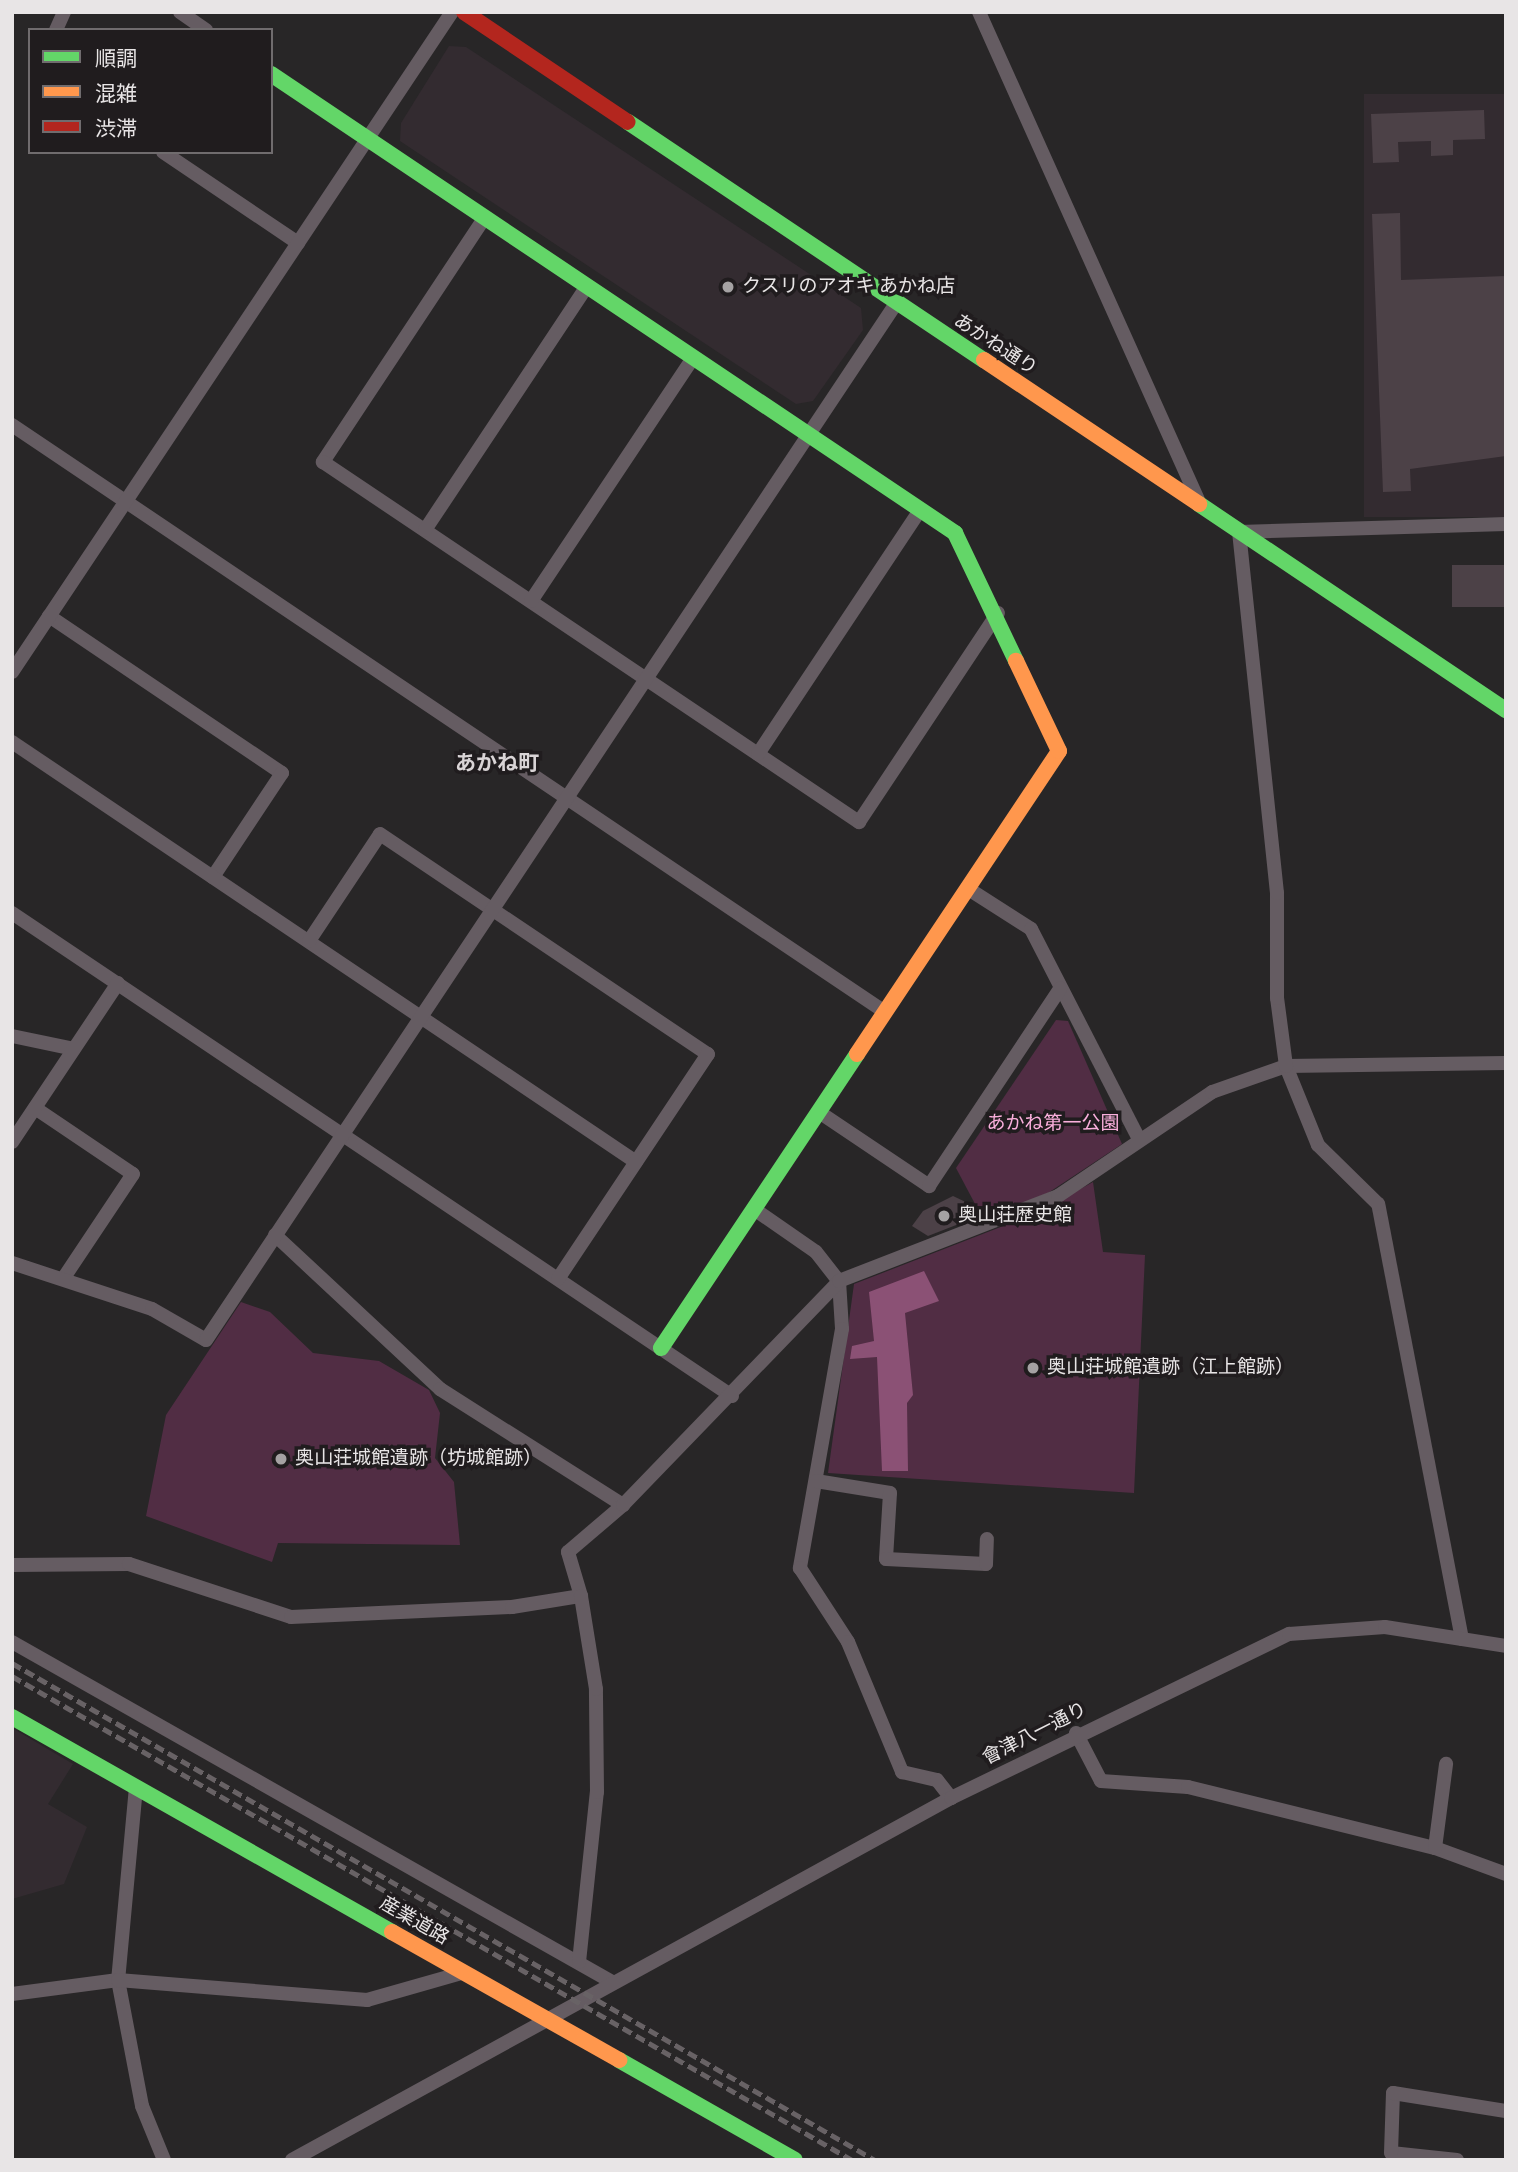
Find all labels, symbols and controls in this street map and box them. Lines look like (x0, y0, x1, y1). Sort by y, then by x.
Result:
legend (28, 28, 273, 154)
text: 順調 (95, 47, 137, 71)
text: 混雑 (95, 82, 137, 106)
text: 渋滞 (95, 117, 137, 141)
place label: クスリのアオキ あかね店 (742, 276, 956, 298)
marker: クスリのアオキ あかね店 (720, 279, 736, 295)
street label: あかね通り (949, 310, 1041, 380)
district label: あかね町 (455, 750, 539, 776)
park label: あかね第一公園 (987, 1113, 1119, 1135)
place label: 奥山荘歴史館 (958, 1205, 1072, 1227)
marker: 奥山荘歴史館 (936, 1208, 952, 1224)
place label: 奥山荘城館遺跡（江上館跡） (1047, 1357, 1294, 1379)
marker: 奥山荘城館遺跡（江上館跡） (1025, 1360, 1041, 1376)
place label: 奥山荘城館遺跡（坊城館跡） (295, 1448, 542, 1470)
marker: 奥山荘城館遺跡（坊城館跡） (273, 1451, 289, 1467)
street label: 會津八一通り (979, 1698, 1091, 1770)
street label: 産業道路 (375, 1892, 453, 1950)

